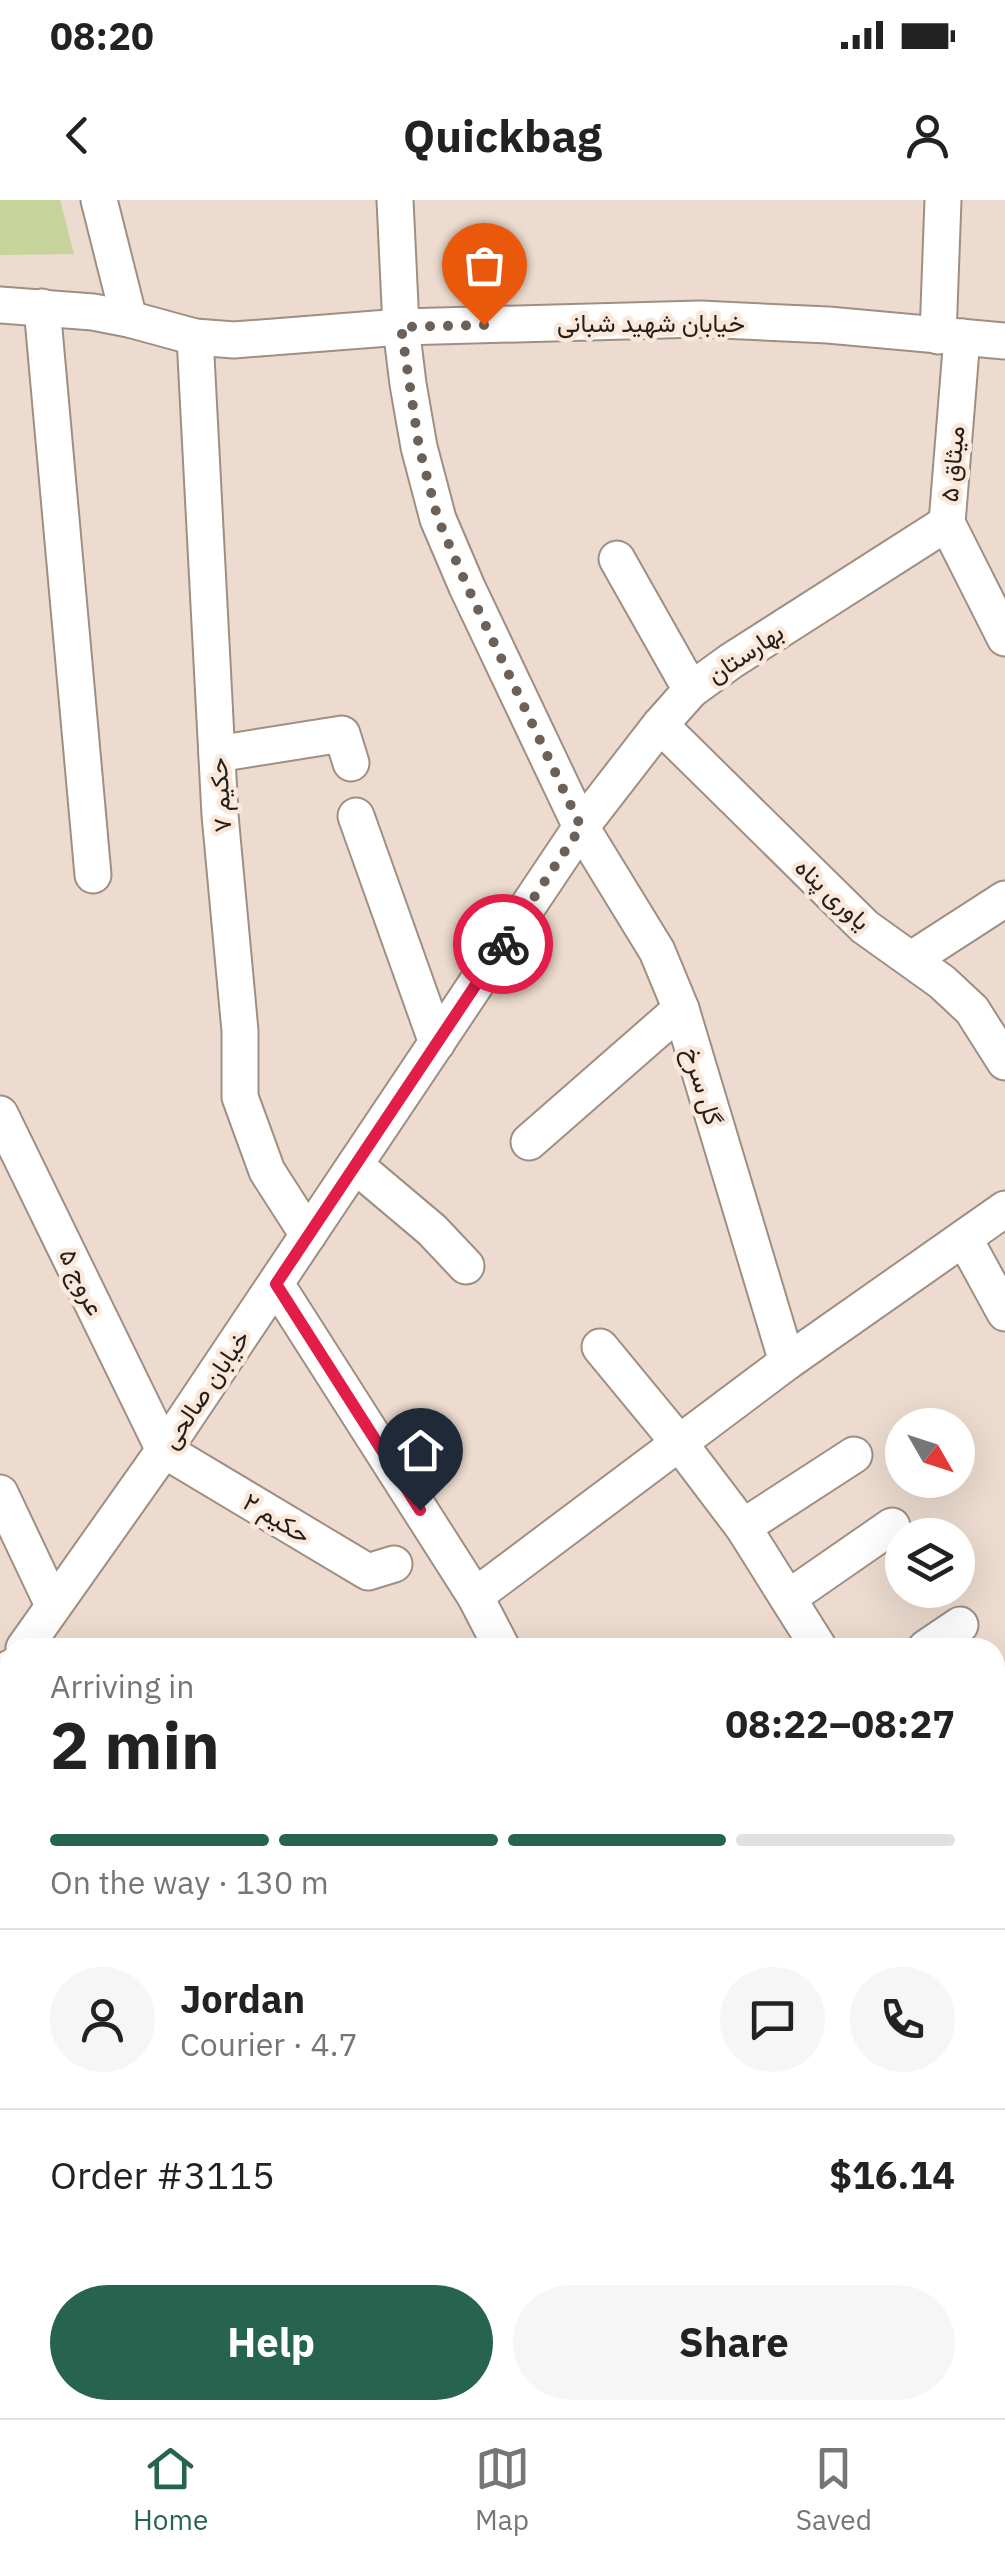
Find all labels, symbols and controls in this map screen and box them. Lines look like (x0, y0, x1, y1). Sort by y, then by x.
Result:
text: 08:20 (50, 11, 154, 60)
text: Quickbag (403, 106, 602, 164)
icon: back (50, 108, 105, 163)
icon: person (900, 108, 955, 163)
pin (442, 223, 527, 326)
icon: bag (457, 238, 512, 293)
street label: خیابان شهید شبانی (557, 306, 745, 339)
street label: میثاق ۵ (932, 424, 971, 503)
street label: بهارستان (700, 615, 789, 690)
street label: حکیم ۷ (200, 756, 240, 834)
street label: یاوری پناه (788, 850, 878, 938)
courier (453, 894, 553, 994)
icon: bike (476, 917, 531, 972)
street label: گل سرخ (675, 1043, 731, 1129)
street label: عروج ۵ (51, 1243, 113, 1321)
street label: خیابان صالحی (153, 1323, 257, 1455)
pin (378, 1408, 463, 1511)
north arrow (885, 1408, 975, 1498)
map controls (885, 1408, 975, 1608)
icon: home (393, 1423, 448, 1478)
street label: حکیم ۲ (237, 1485, 317, 1551)
button: layers (885, 1518, 975, 1608)
text: Arriving in (50, 1665, 195, 1707)
text: 08:22–08:27 (725, 1699, 955, 1748)
text: 2 min (50, 1702, 220, 1787)
text: On the way · 130 m (50, 1861, 329, 1903)
button: person (50, 1967, 155, 2072)
button: chat (720, 1967, 825, 2072)
button: phone (850, 1967, 955, 2072)
text: Jordan (180, 1974, 305, 2023)
text: Courier · 4.7 (180, 2023, 358, 2065)
text: Order #3115 (50, 2150, 275, 2199)
text: $16.14 (829, 2150, 955, 2199)
button: Help (50, 2285, 493, 2400)
button: Share (513, 2285, 955, 2400)
tab: Home (133, 2441, 208, 2538)
tab: Map (475, 2441, 530, 2538)
tab: Saved (796, 2441, 872, 2538)

